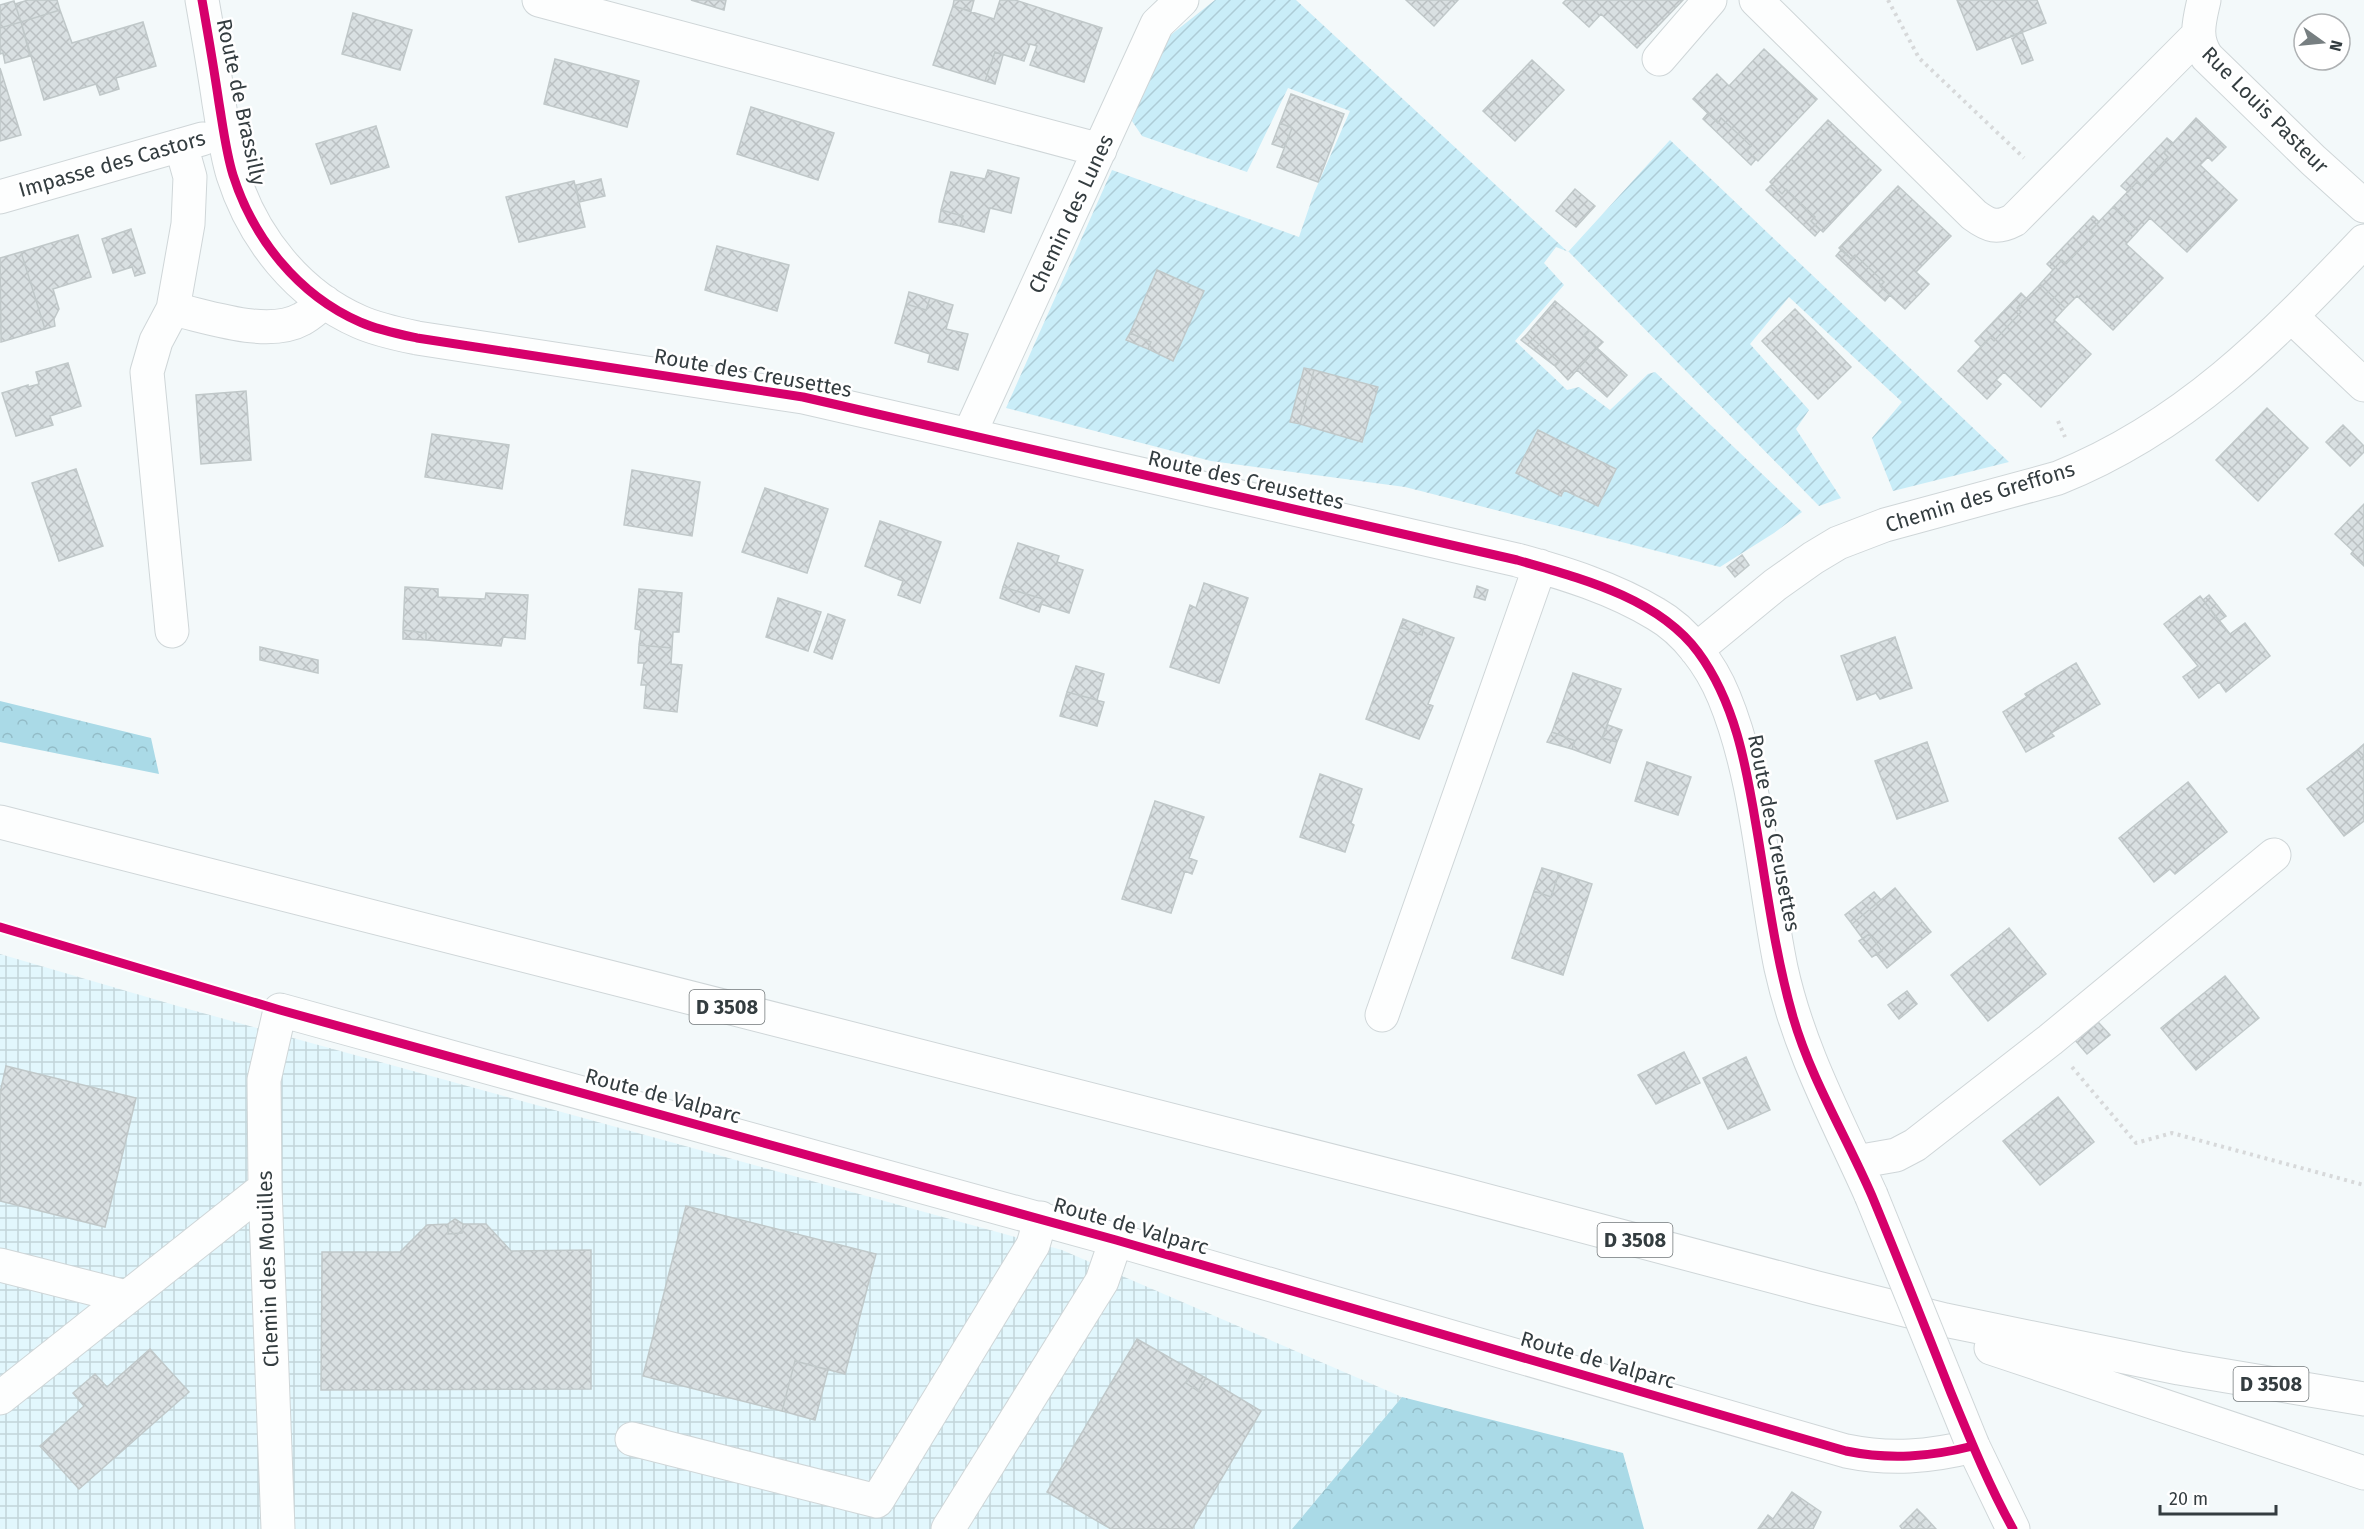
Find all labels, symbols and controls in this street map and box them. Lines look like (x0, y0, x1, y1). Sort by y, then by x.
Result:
north arrow (2292, 12, 2352, 72)
street label: Route de Brassilly (211, 16, 272, 188)
text: N (2325, 38, 2347, 53)
street label: Rue Louis Pasteur (2196, 41, 2334, 179)
street label: Impasse des Castors (16, 125, 209, 203)
street label: Chemin des Lunes (1023, 130, 1119, 298)
street label: Route des Creusettes (652, 343, 854, 403)
street label: Route des Creusettes (1145, 445, 1347, 515)
street label: Chemin des Greffons (1882, 456, 2078, 538)
street label: Route des Creusettes (1742, 732, 1806, 934)
road number: D 3508 (690, 990, 764, 1024)
street label: Route de Valparc (582, 1063, 744, 1129)
street label: Chemin des Mouilles (252, 1170, 284, 1368)
street label: Route de Valparc (1050, 1191, 1212, 1261)
road number: D 3508 (1598, 1223, 1672, 1257)
street label: Route de Valparc (1517, 1325, 1679, 1395)
road number: D 3508 (2234, 1367, 2308, 1401)
scale bar (2160, 1478, 2276, 1516)
text: 20 m (2169, 1488, 2208, 1510)

